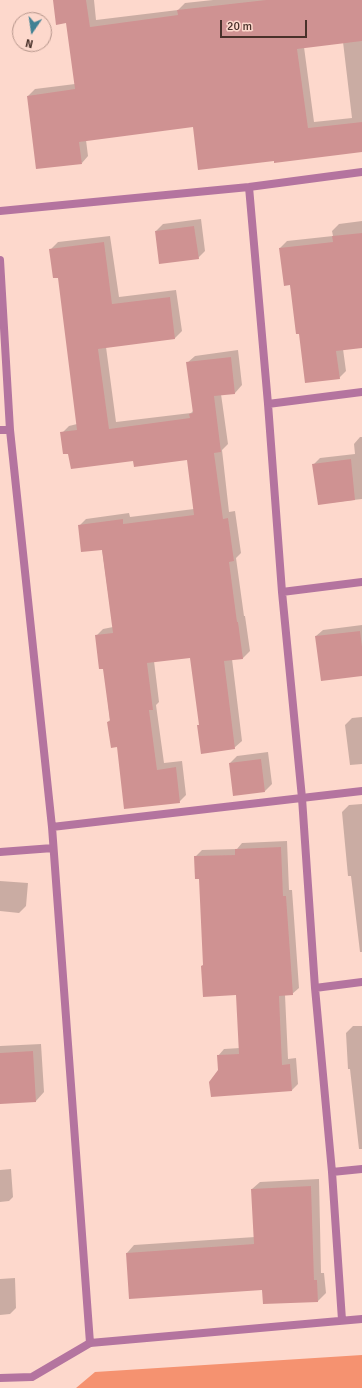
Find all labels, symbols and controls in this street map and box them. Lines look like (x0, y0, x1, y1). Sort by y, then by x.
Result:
north arrow (12, 12, 52, 52)
scale bar (222, 12, 309, 38)
text: 20 m (227, 19, 252, 34)
text: N (24, 36, 35, 50)

